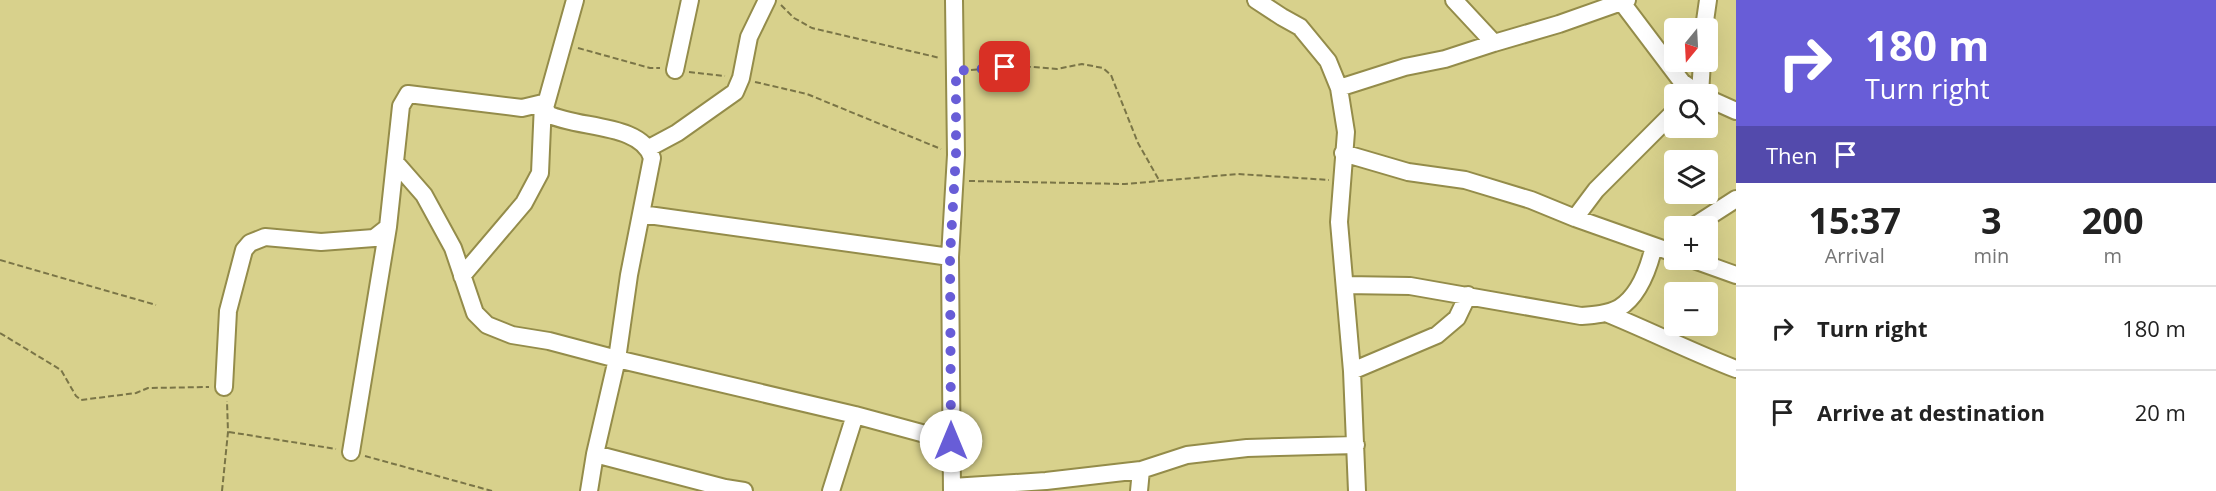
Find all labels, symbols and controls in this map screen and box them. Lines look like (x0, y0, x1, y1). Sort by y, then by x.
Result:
text: 180 m (1865, 16, 1989, 73)
north arrow (1664, 18, 1718, 72)
map controls (1664, 18, 1718, 336)
icon: right (1766, 24, 1844, 102)
pin (979, 41, 1030, 92)
icon: arrive (988, 50, 1021, 83)
text: Turn right (1865, 70, 1990, 107)
button: search (1664, 84, 1718, 138)
icon: arrive (1829, 138, 1862, 171)
text: Then (1766, 140, 1817, 170)
button: layers (1664, 150, 1718, 204)
text: 15:37 (1808, 196, 1901, 245)
text: 3 (1981, 196, 2002, 245)
text: 200 (2082, 196, 2144, 245)
button: + (1664, 216, 1718, 270)
text: Arrival (1825, 242, 1885, 269)
text: min (1973, 242, 2009, 269)
text: m (2103, 242, 2122, 269)
button: − (1664, 282, 1718, 336)
icon: right (1766, 312, 1799, 345)
text: Turn right (1817, 313, 1928, 343)
text: 180 m (2122, 313, 2186, 343)
icon: arrive (1766, 396, 1799, 429)
text: Arrive at destination (1817, 397, 2045, 427)
text: 20 m (2135, 397, 2186, 427)
position arrow (919, 409, 983, 473)

